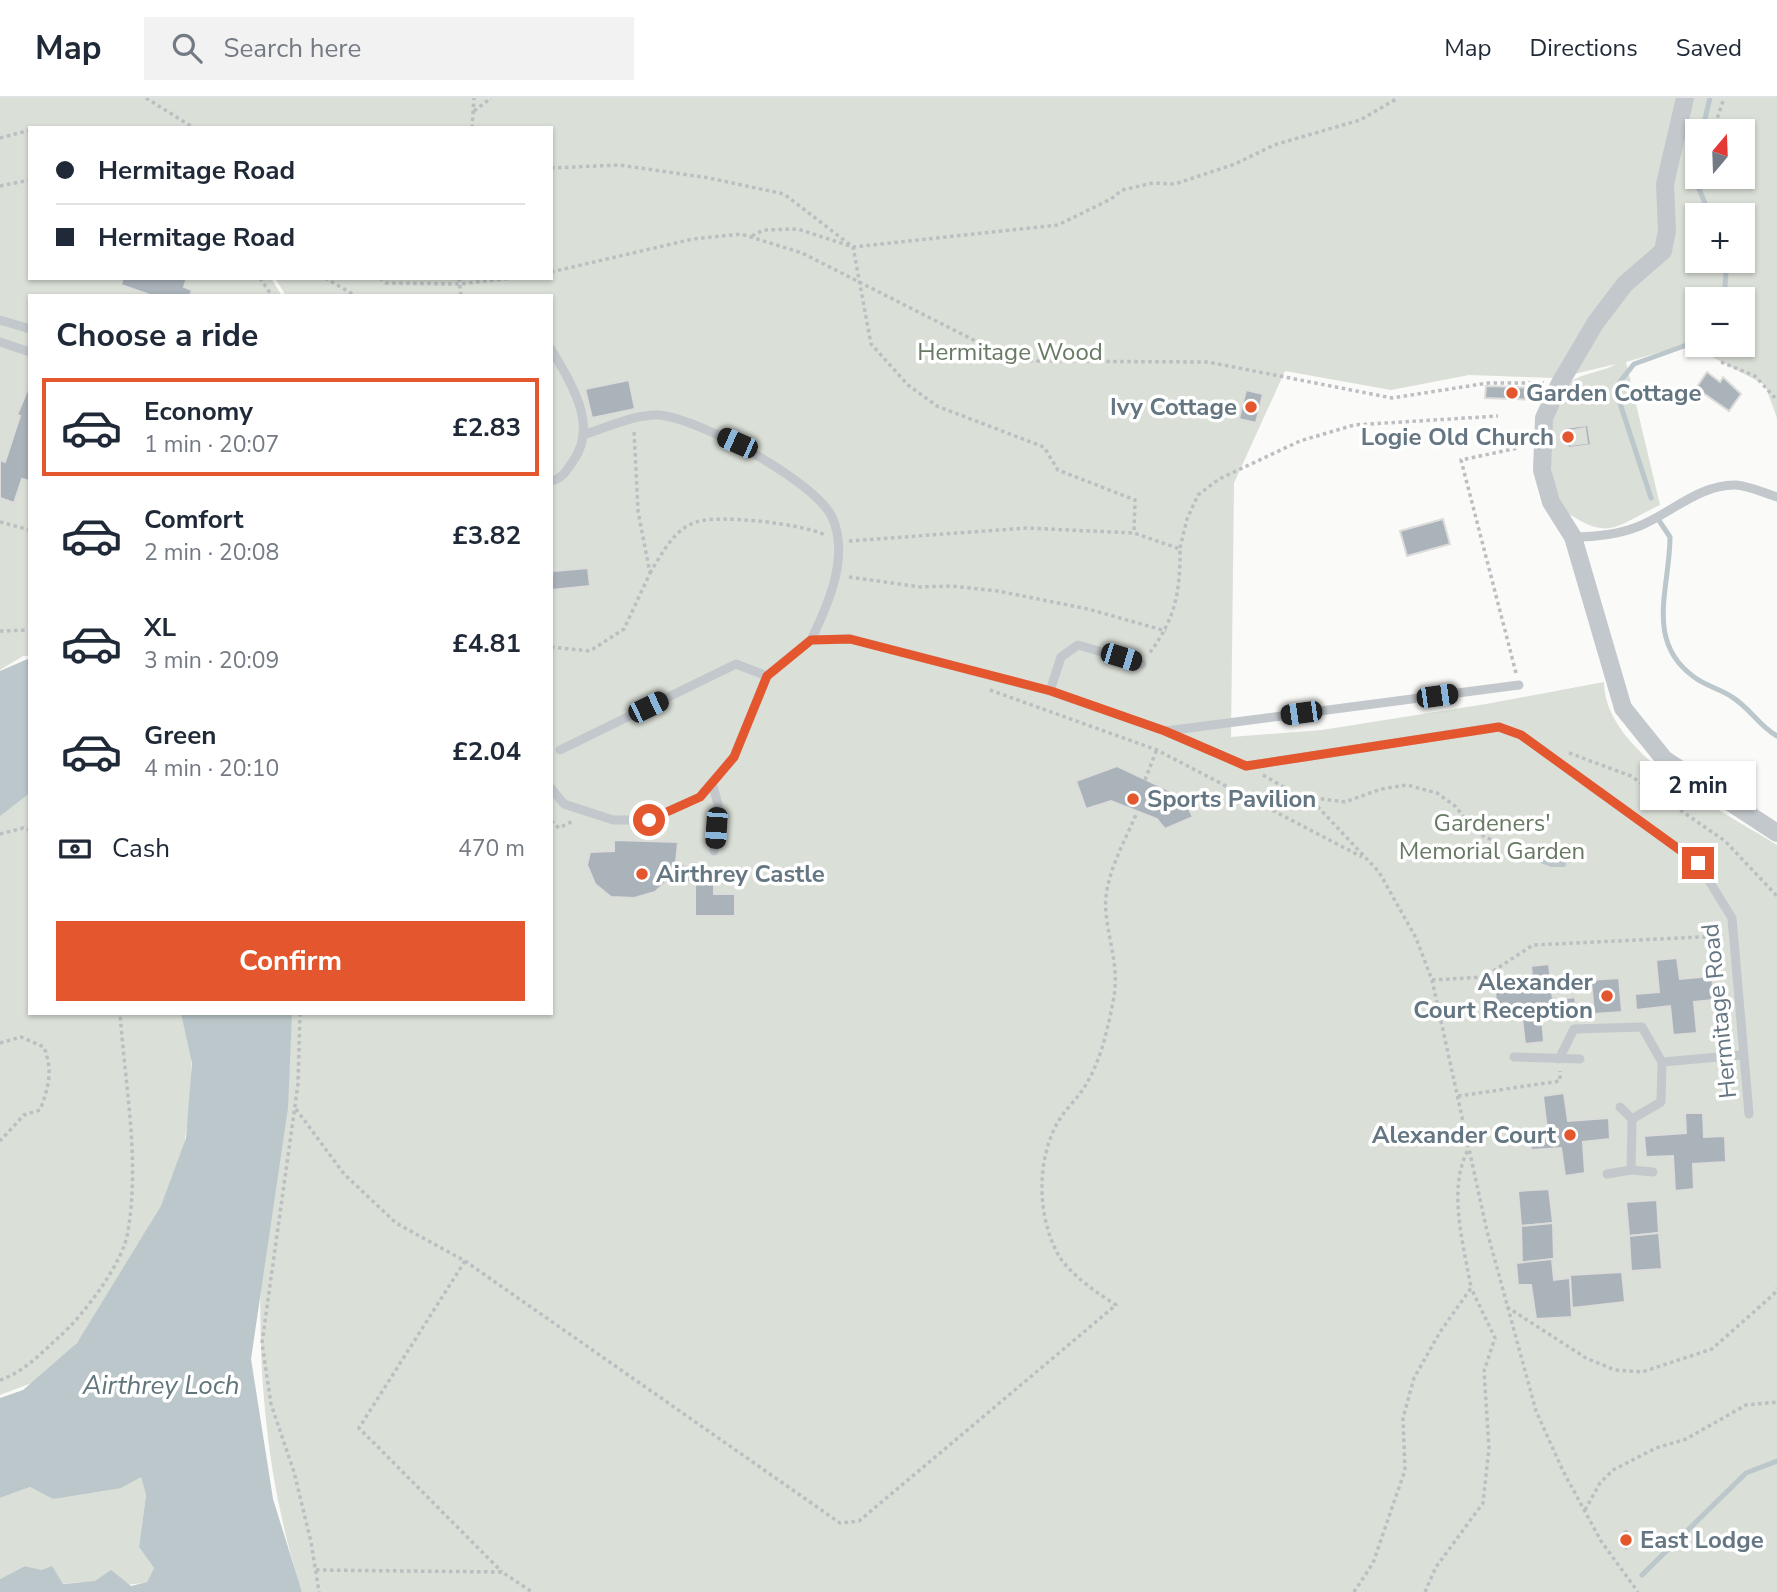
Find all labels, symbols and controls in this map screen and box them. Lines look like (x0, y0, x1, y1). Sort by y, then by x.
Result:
search box (144, 17, 634, 80)
text: Map (35, 26, 102, 71)
icon: search (168, 29, 206, 67)
text: Search here (224, 31, 361, 66)
text: Map (1444, 32, 1491, 64)
text: Directions (1529, 32, 1638, 64)
text: Saved (1676, 32, 1742, 64)
north arrow (1685, 119, 1755, 189)
map controls (1685, 119, 1755, 357)
text: Hermitage Road (98, 153, 295, 188)
button: + (1685, 203, 1755, 273)
text: Hermitage Road (98, 220, 295, 255)
button: − (1685, 287, 1755, 357)
text: Choose a ride (56, 314, 258, 357)
park label: Hermitage Wood (917, 336, 1103, 368)
place label: Garden Cottage (1526, 377, 1702, 409)
marker: Garden Cottage (1504, 385, 1520, 401)
place label: Ivy Cottage (1110, 391, 1237, 423)
text: Economy (144, 394, 253, 429)
icon: car (60, 396, 123, 459)
marker: Ivy Cottage (1243, 399, 1259, 415)
text: £2.83 (452, 410, 521, 445)
place label: Logie Old Church (1361, 421, 1554, 453)
car (714, 425, 761, 461)
text: 1 min · 20:07 (144, 429, 279, 460)
marker: Logie Old Church (1560, 429, 1576, 445)
text: Comfort (144, 502, 244, 537)
icon: car (60, 504, 123, 567)
text: £3.82 (452, 518, 521, 553)
text: 2 min · 20:08 (144, 537, 279, 568)
text: XL (144, 610, 176, 645)
icon: car (60, 612, 123, 675)
text: £4.81 (452, 626, 521, 661)
car (1098, 641, 1145, 673)
text: 3 min · 20:09 (144, 645, 279, 676)
car (1415, 683, 1460, 709)
car (625, 688, 672, 726)
car (1279, 700, 1324, 726)
text: Green (144, 718, 217, 753)
icon: car (60, 720, 123, 783)
text: £2.04 (452, 734, 521, 769)
text: 4 min · 20:10 (144, 753, 279, 784)
callout: 2 min (1640, 762, 1756, 810)
text: 2 min (1668, 770, 1728, 801)
place label: Sports Pavilion (1147, 783, 1316, 815)
marker: Sports Pavilion (1125, 791, 1141, 807)
route start (633, 804, 665, 836)
car (705, 806, 728, 850)
park label: Gardeners' Memorial Garden (1399, 807, 1585, 867)
icon: cash (56, 830, 94, 868)
text: Cash (112, 831, 170, 866)
text: 470 m (458, 833, 525, 864)
route end (1682, 847, 1714, 879)
place label: Airthrey Castle (656, 858, 825, 890)
marker: Airthrey Castle (634, 866, 650, 882)
button: Confirm (56, 921, 525, 1001)
street label: Hermitage Road (1694, 922, 1744, 1100)
place label: Alexander Court Reception (1413, 966, 1594, 1026)
marker: Alexander Court Reception (1599, 988, 1615, 1004)
place label: Alexander Court (1372, 1119, 1557, 1151)
marker: Alexander Court (1562, 1127, 1578, 1143)
water label: Airthrey Loch (82, 1368, 239, 1403)
place label: East Lodge (1640, 1524, 1764, 1556)
marker: East Lodge (1618, 1532, 1634, 1548)

